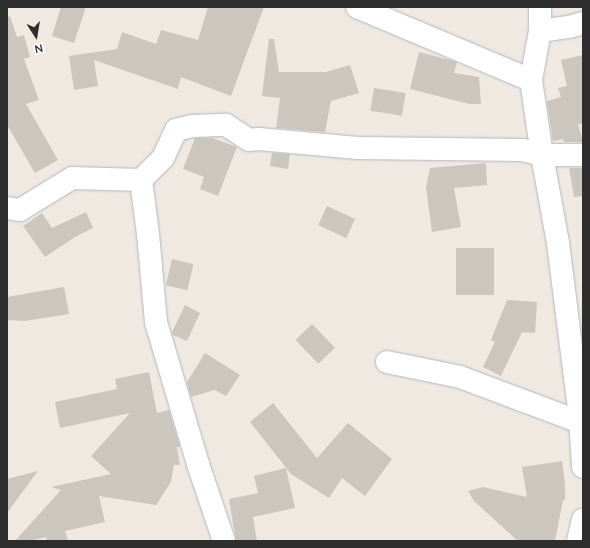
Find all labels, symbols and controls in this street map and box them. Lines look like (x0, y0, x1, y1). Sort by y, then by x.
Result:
north arrow (16, 16, 56, 56)
text: N (33, 40, 44, 56)

